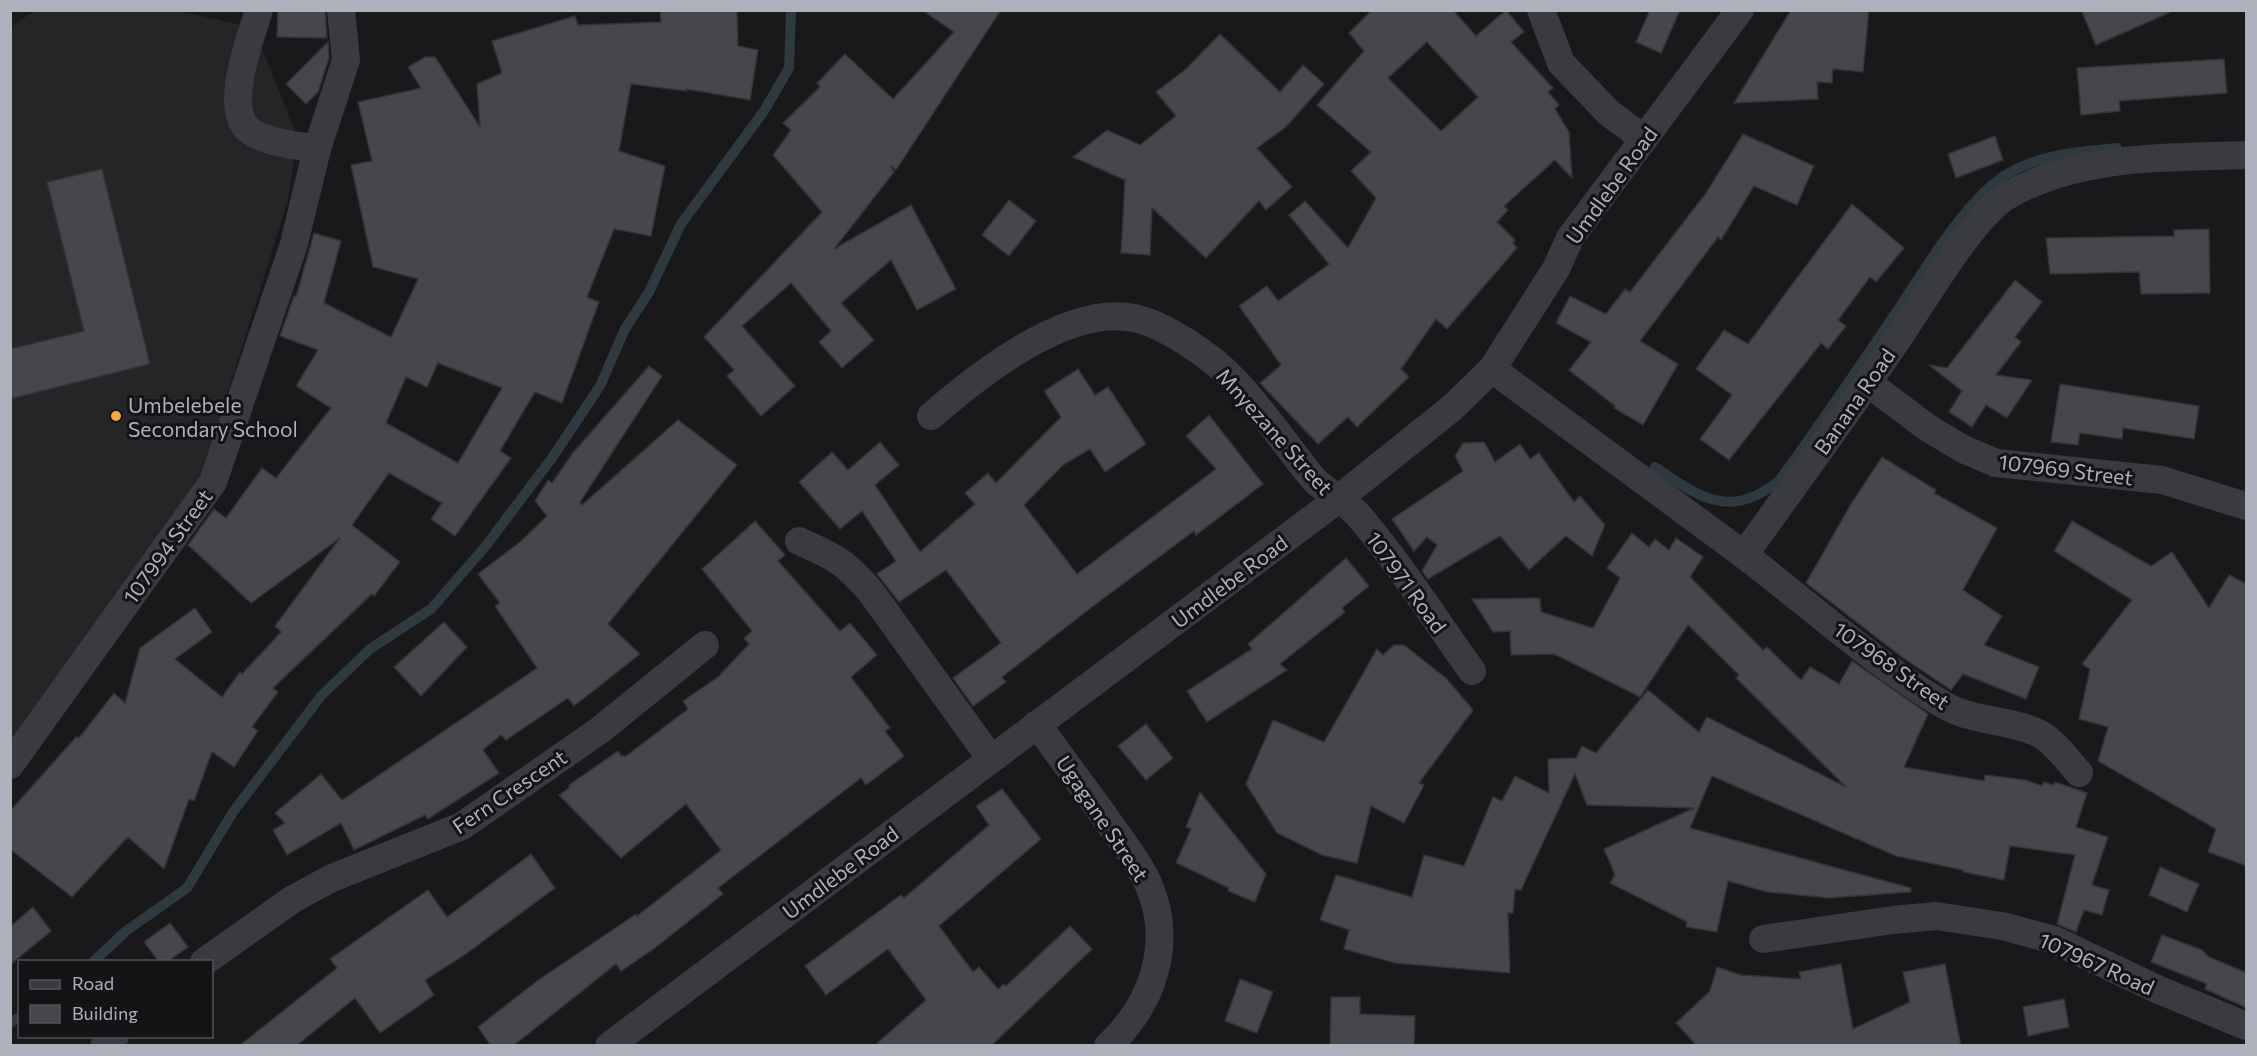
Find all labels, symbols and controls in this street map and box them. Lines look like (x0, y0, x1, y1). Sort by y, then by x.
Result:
street label: Umdlebe Road (1560, 122, 1662, 248)
street label: Banana Road (1808, 343, 1900, 459)
street label: Mnyezane Street (1212, 363, 1338, 499)
place label: Umbelebele Secondary School (128, 392, 298, 441)
marker: Umbelebele Secondary School (109, 409, 123, 423)
street label: 107969 Street (1997, 448, 2135, 490)
street label: 107994 Street (117, 484, 217, 608)
street label: 107971 Road (1362, 526, 1452, 638)
street label: Umdlebe Road (1166, 529, 1292, 633)
street label: 107968 Street (1829, 616, 1955, 714)
street label: Fern Crescent (447, 744, 571, 838)
street label: Ugagane Street (1052, 750, 1154, 886)
street label: Umdlebe Road (777, 820, 903, 924)
street label: 107967 Road (2036, 927, 2158, 999)
legend (18, 960, 213, 1038)
text: Road (72, 972, 114, 994)
text: Building (72, 1002, 138, 1024)

